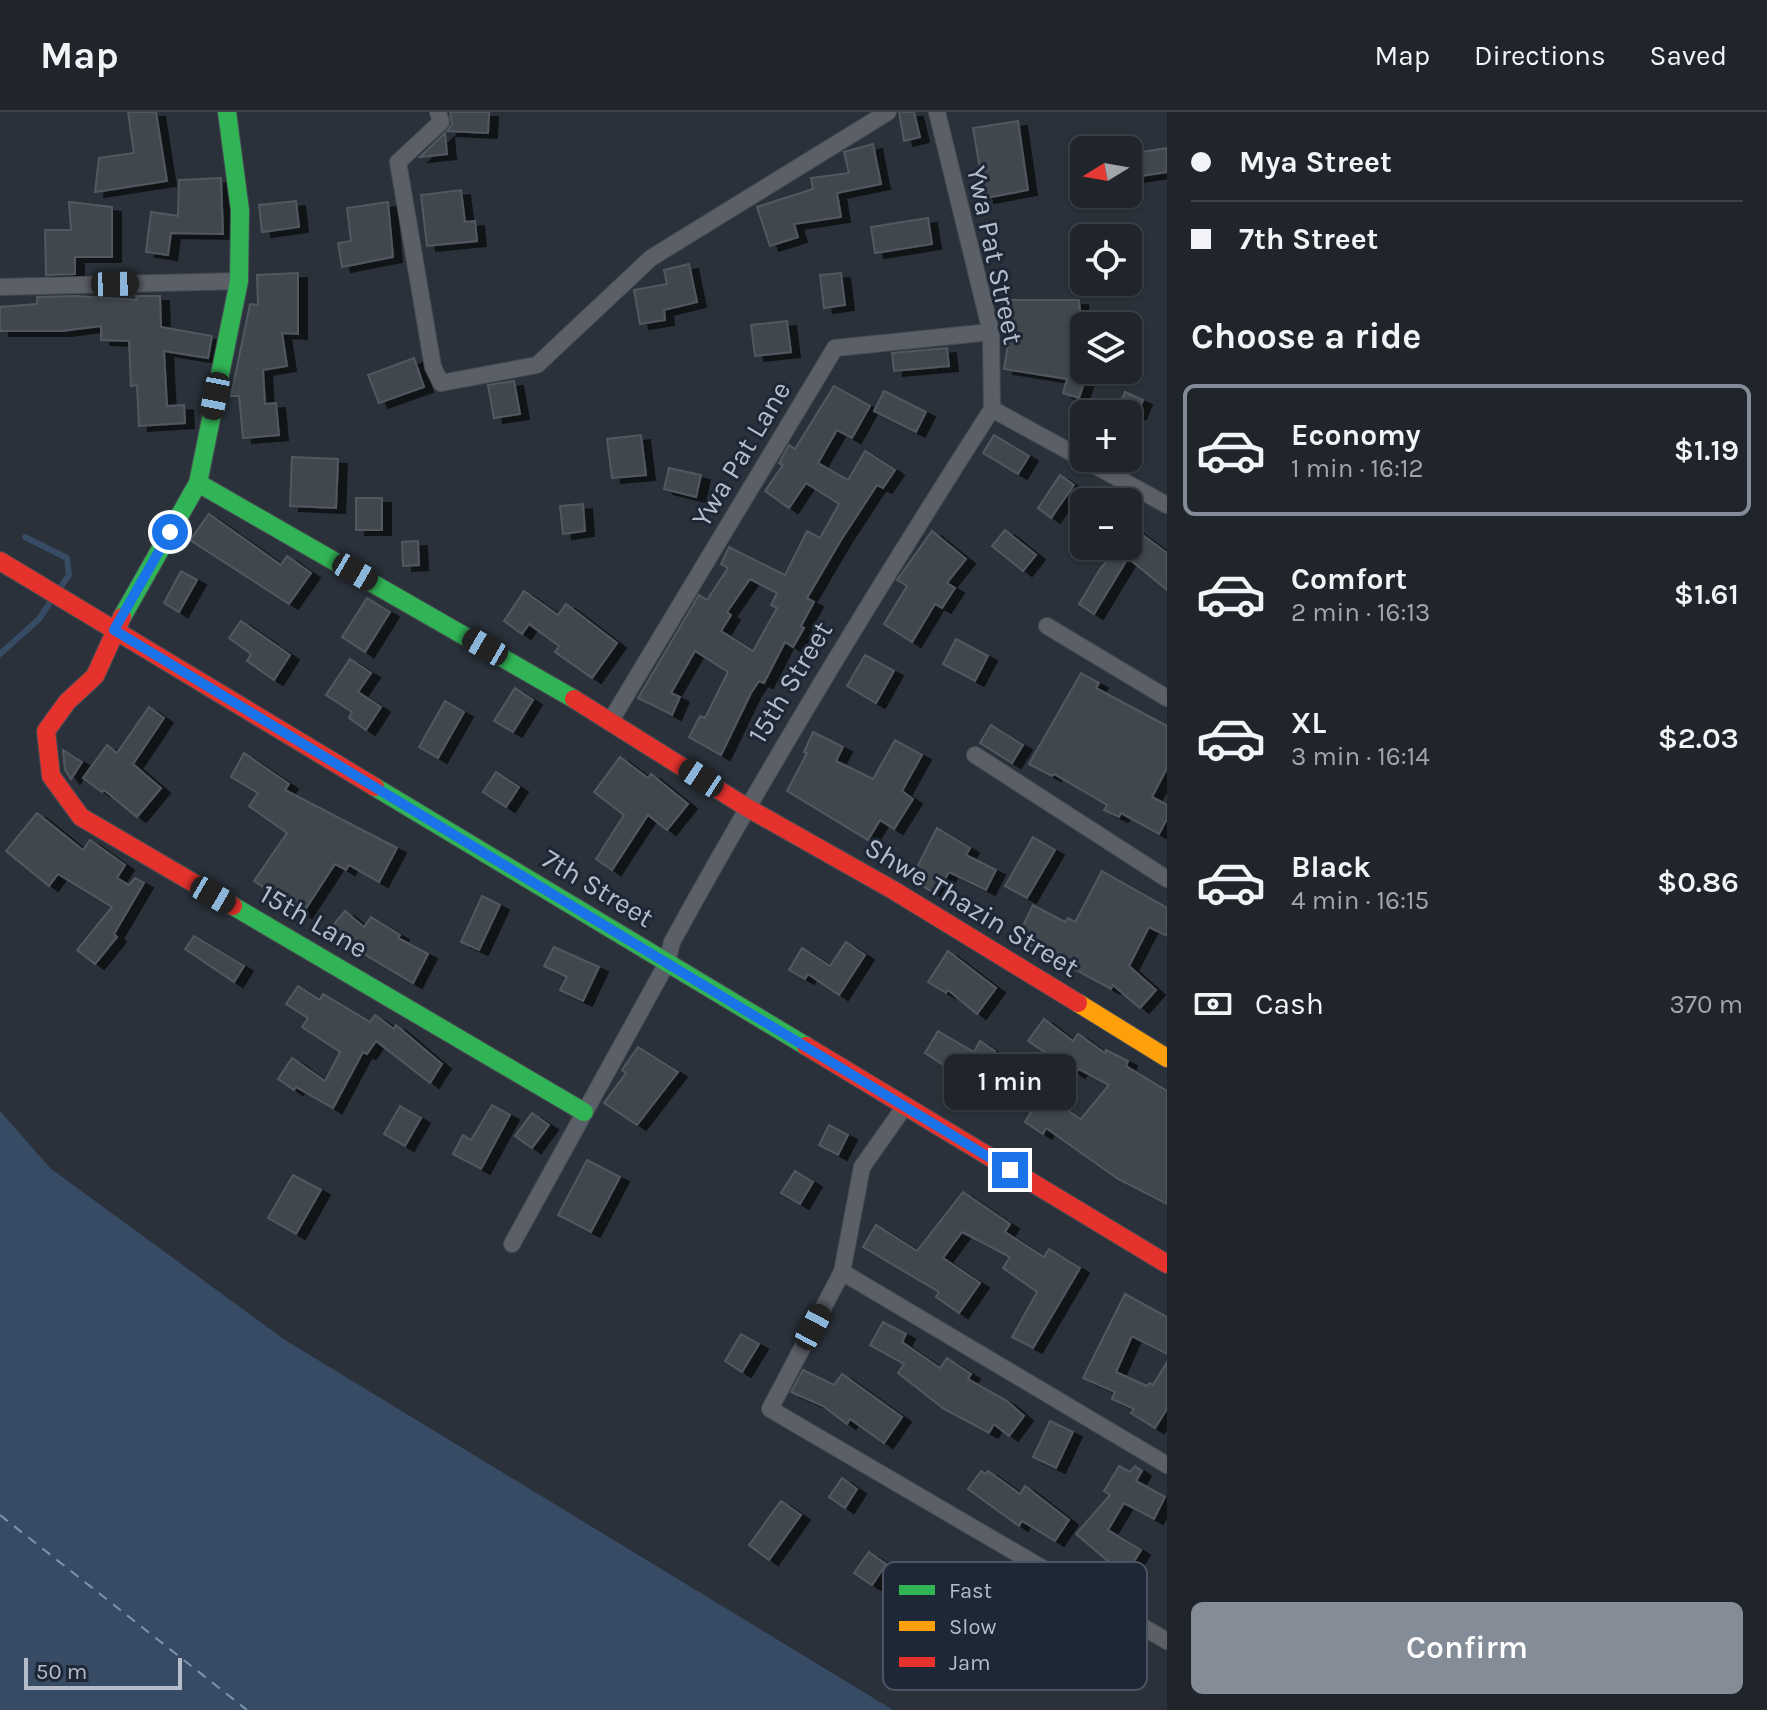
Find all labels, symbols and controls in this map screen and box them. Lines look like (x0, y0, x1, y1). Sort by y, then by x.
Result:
text: Map (40, 33, 119, 78)
text: Map (1375, 39, 1430, 72)
text: Directions (1474, 39, 1606, 72)
text: Saved (1650, 39, 1727, 72)
north arrow (1070, 136, 1142, 208)
map controls (1070, 136, 1142, 560)
text: Mya Street (1239, 144, 1392, 180)
street label: Ywa Pat Street (960, 163, 1030, 347)
text: 7th Street (1239, 221, 1378, 257)
button: locate (1070, 224, 1142, 296)
car (91, 272, 139, 296)
button: layers (1070, 312, 1142, 384)
text: Choose a ride (1191, 315, 1421, 357)
car (199, 370, 231, 422)
street label: Ywa Pat Lane (685, 375, 797, 533)
button: + (1070, 400, 1142, 472)
icon: car (1195, 414, 1267, 486)
text: Economy (1291, 417, 1421, 453)
text: $1.19 (1674, 432, 1739, 468)
text: 1 min · 16:12 (1291, 453, 1424, 484)
button: − (1070, 488, 1142, 560)
route start (152, 514, 188, 550)
car (328, 550, 382, 594)
icon: car (1195, 558, 1267, 630)
text: Comfort (1291, 561, 1407, 597)
text: $1.61 (1674, 576, 1739, 612)
text: 2 min · 16:13 (1291, 597, 1430, 628)
street label: 15th Street (741, 615, 839, 749)
car (458, 625, 512, 669)
icon: car (1195, 702, 1267, 774)
text: XL (1291, 705, 1326, 741)
text: $2.03 (1658, 720, 1739, 756)
text: 3 min · 16:14 (1291, 741, 1430, 772)
car (674, 755, 728, 801)
street label: Shwe Thazin Street (859, 830, 1085, 984)
street label: 7th Street (536, 842, 660, 934)
icon: car (1195, 846, 1267, 918)
text: Black (1291, 849, 1371, 885)
text: $0.86 (1657, 864, 1739, 900)
car (186, 873, 240, 917)
street label: 15th Lane (254, 877, 374, 965)
text: 4 min · 16:15 (1291, 885, 1429, 916)
icon: cash (1191, 982, 1235, 1026)
text: Cash (1255, 986, 1324, 1022)
text: 370 m (1670, 989, 1743, 1020)
callout: 1 min (944, 1054, 1076, 1110)
text: 1 min (978, 1066, 1042, 1097)
route end (992, 1152, 1028, 1188)
car (791, 1300, 835, 1354)
legend (883, 1562, 1147, 1690)
text: Fast (949, 1578, 992, 1604)
button: Confirm (1191, 1602, 1743, 1694)
text: Slow (949, 1614, 996, 1640)
text: Jam (949, 1650, 991, 1676)
scale bar (24, 1654, 182, 1690)
text: 50 m (36, 1659, 87, 1685)

